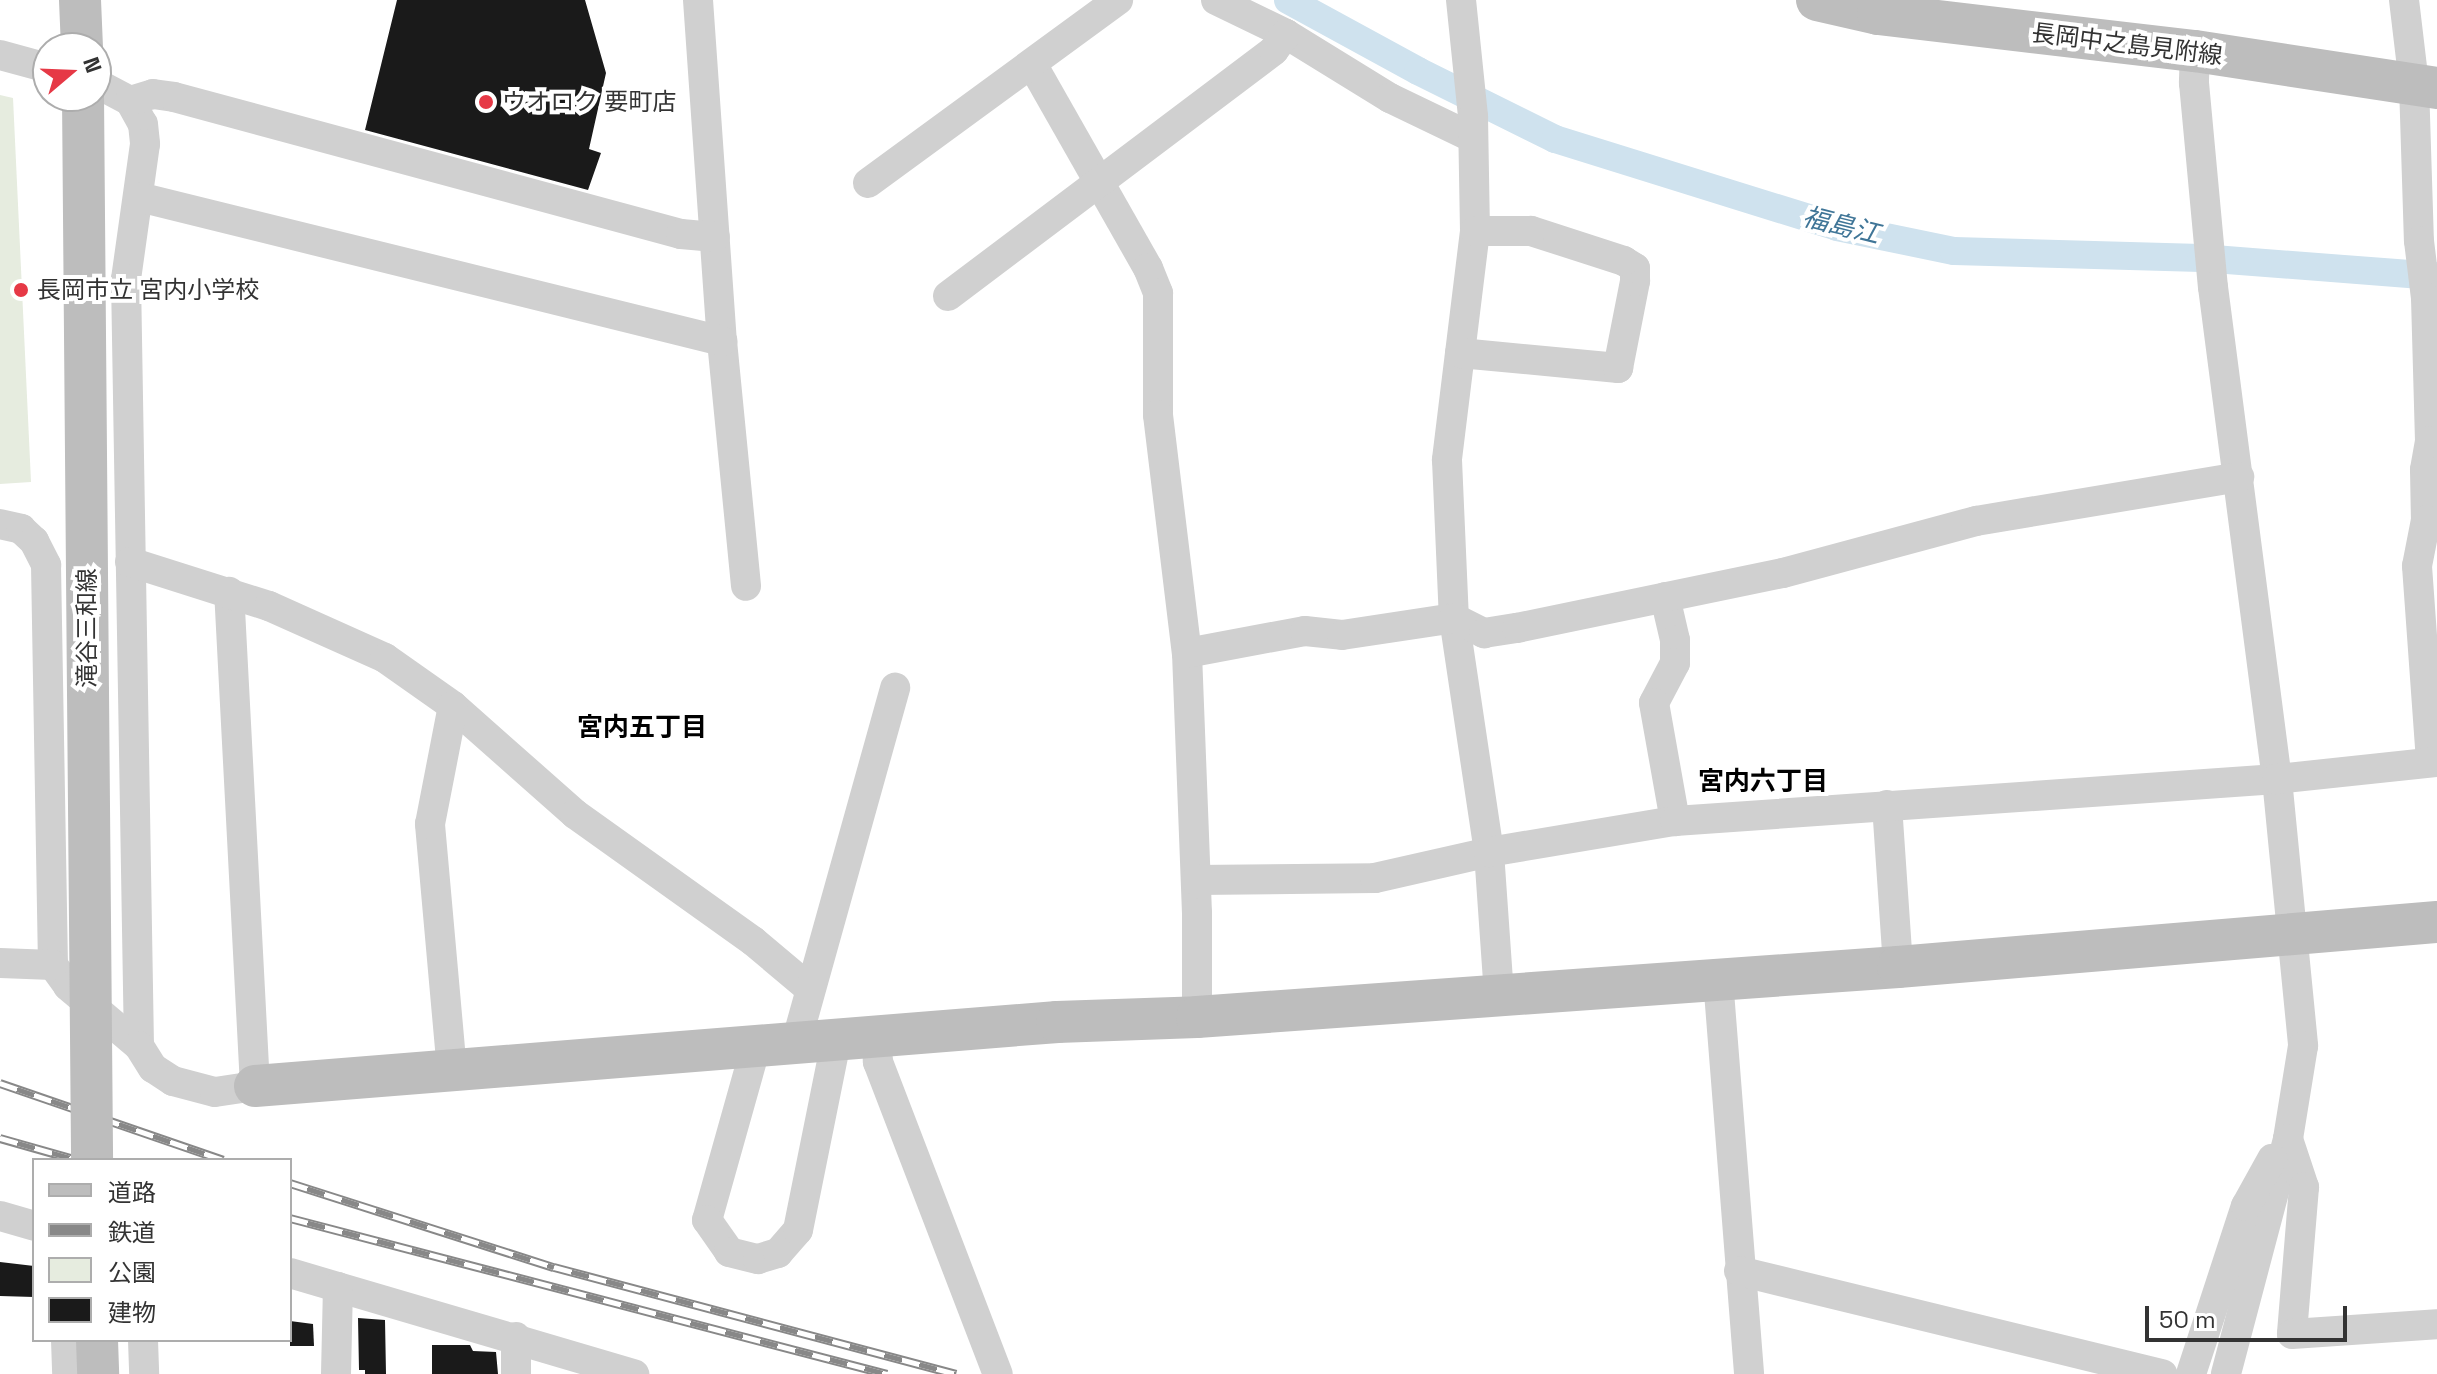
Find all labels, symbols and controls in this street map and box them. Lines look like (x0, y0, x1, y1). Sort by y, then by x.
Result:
street label: 長岡中之島見附線 (2030, 18, 2224, 70)
north arrow (32, 32, 112, 112)
text: N (77, 53, 108, 76)
place label: ウオロク 要町店 (502, 88, 676, 116)
marker: ウオロク 要町店 (477, 93, 495, 111)
water label: 福島江 (1799, 201, 1883, 251)
place label: 長岡市立 宮内小学校 (37, 276, 259, 304)
marker: 長岡市立 宮内小学校 (12, 281, 30, 299)
street label: 滝谷三和線 (73, 568, 101, 688)
district label: 宮内五丁目 (577, 712, 707, 744)
district label: 宮内六丁目 (1698, 766, 1828, 798)
legend (32, 1158, 292, 1342)
text: 道路 (108, 1177, 156, 1208)
text: 鉄道 (108, 1217, 156, 1248)
text: 公園 (108, 1257, 156, 1288)
scale bar (2149, 1290, 2351, 1340)
text: 建物 (108, 1297, 156, 1328)
text: 50 m (2159, 1304, 2216, 1335)

